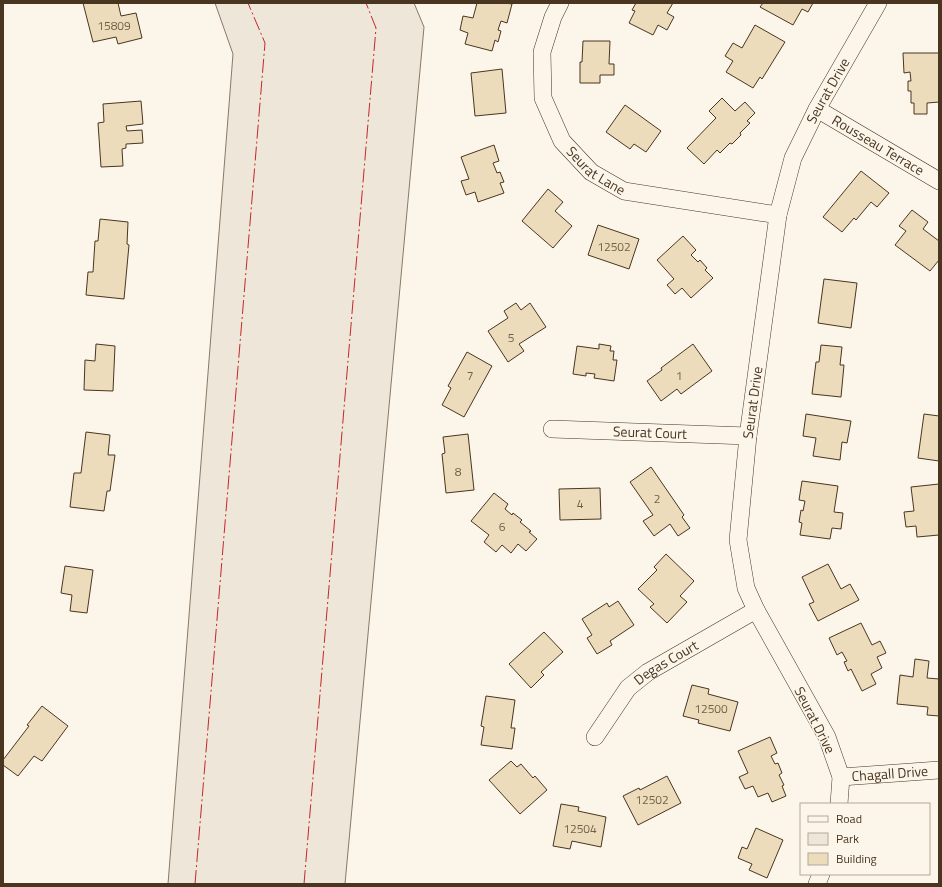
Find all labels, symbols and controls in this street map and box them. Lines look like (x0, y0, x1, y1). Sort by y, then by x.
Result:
house number: 15809 (97, 16, 131, 35)
street label: Seurat Drive (800, 54, 854, 127)
street label: Rousseau Terrace (828, 109, 929, 180)
street label: Seurat Lane (562, 141, 630, 200)
house number: 12502 (597, 237, 631, 256)
house number: 5 (508, 328, 515, 347)
street label: Seurat Drive (737, 365, 767, 440)
house number: 7 (467, 366, 473, 385)
house number: 1 (676, 366, 682, 385)
street label: Seurat Court (613, 420, 687, 444)
house number: 8 (455, 462, 462, 481)
house number: 2 (654, 489, 660, 508)
house number: 4 (577, 494, 584, 513)
house number: 6 (499, 517, 506, 536)
street label: Degas Court (629, 634, 702, 690)
street label: Seurat Drive (790, 683, 841, 757)
house number: 12500 (694, 699, 728, 718)
street label: Chagall Drive (851, 760, 929, 786)
house number: 12502 (635, 790, 669, 809)
legend (800, 803, 930, 875)
text: Road (836, 809, 862, 828)
house number: 12504 (563, 819, 597, 838)
text: Park (836, 829, 859, 848)
text: Building (836, 849, 877, 868)

